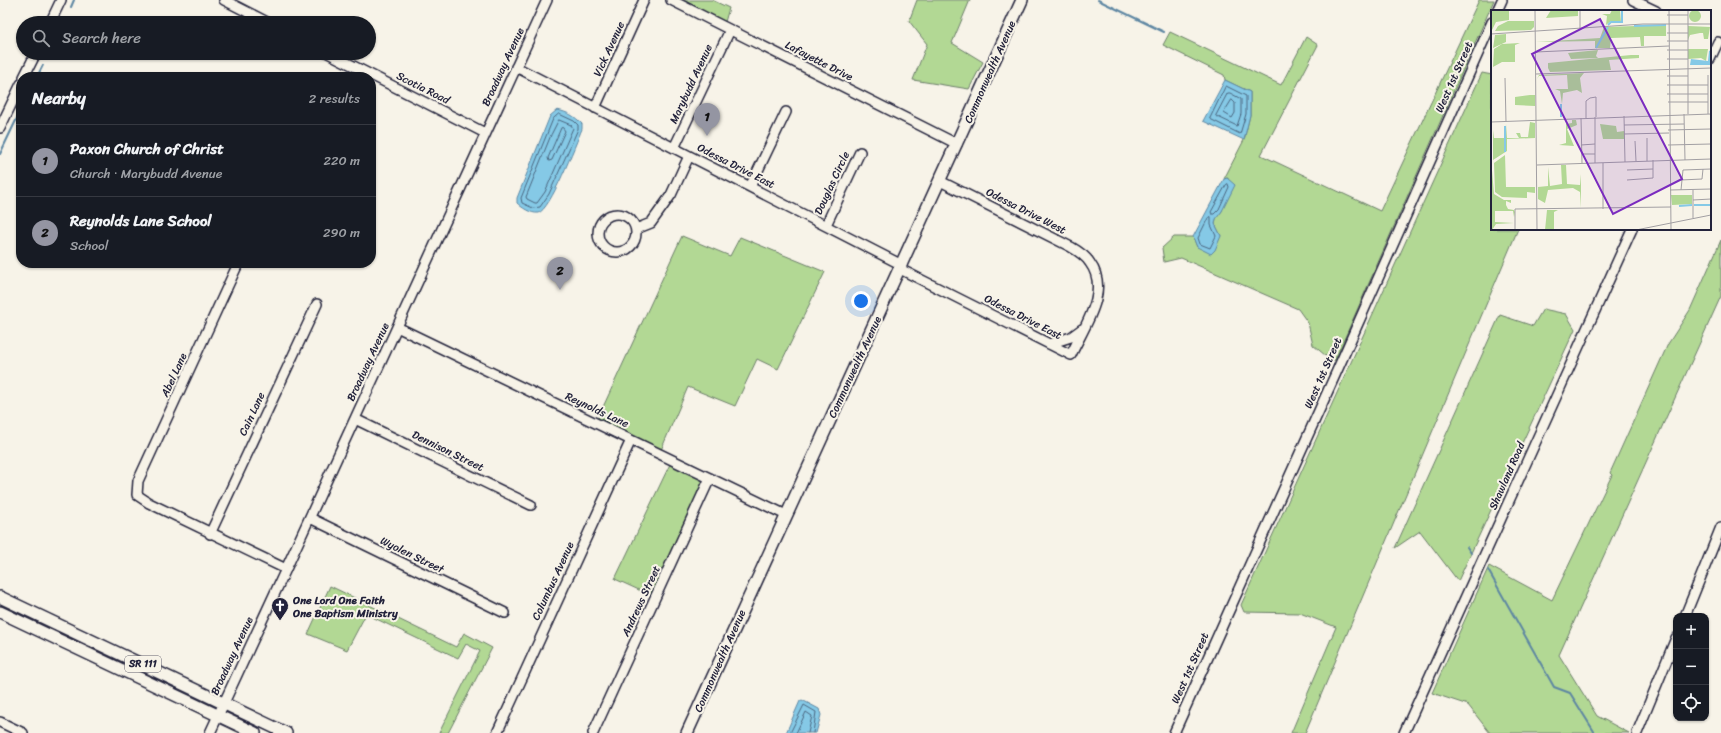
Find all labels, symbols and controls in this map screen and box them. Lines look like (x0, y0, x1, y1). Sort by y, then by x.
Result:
inset map (1491, 10, 1711, 230)
search box (16, 16, 376, 60)
street label: Commonwealth Avenue (959, 17, 1021, 126)
street label: Vick Avenue (588, 18, 630, 80)
street label: Broadway Avenue (476, 24, 530, 110)
text: Search here (62, 25, 141, 51)
icon: search (30, 27, 52, 49)
street label: Lafayette Drive (782, 36, 857, 87)
street label: West 1st Street (1430, 38, 1478, 116)
street label: Marybudd Avenue (664, 41, 718, 127)
street label: Scotia Road (393, 66, 454, 110)
text: Nearby (32, 83, 86, 113)
text: 2 results (309, 87, 360, 110)
pin: 1 (694, 103, 720, 136)
text: Paxon Church of Christ (70, 136, 224, 162)
street label: Odessa Drive East (694, 138, 778, 194)
street label: Douglas Circle (809, 148, 855, 218)
text: 1 (42, 149, 48, 172)
text: 220 m (323, 149, 360, 172)
text: Church · Marybudd Avenue (70, 162, 222, 185)
street label: Odessa Drive West (983, 183, 1070, 239)
text: Reynolds Lane School (70, 208, 212, 234)
text: 2 (41, 221, 49, 244)
text: 290 m (323, 221, 360, 244)
text: School (70, 234, 108, 257)
pin: 2 (547, 257, 573, 290)
street label: Odessa Drive East (981, 289, 1065, 345)
your location (851, 291, 871, 311)
street label: Commonwealth Avenue (823, 312, 887, 421)
street label: Broadway Avenue (341, 319, 395, 405)
street label: West 1st Street (1299, 334, 1347, 412)
street label: Abel Lane (155, 349, 193, 401)
street label: Reynolds Lane (562, 387, 632, 433)
street label: Cain Lane (234, 389, 271, 439)
street label: Dennison Street (409, 425, 487, 477)
street label: Shawland Road (1484, 438, 1531, 513)
street label: Wyolen Street (377, 531, 448, 579)
street label: Columbus Avenue (526, 538, 580, 623)
street label: Andrews Street (616, 562, 666, 641)
place label: One Lord One Faith One Baptism Ministry (292, 591, 398, 623)
church icon: One Lord One Faith One Baptism Ministry (270, 596, 290, 621)
street label: Commonwealth Avenue (689, 606, 751, 715)
street label: Broadway Avenue (205, 613, 259, 699)
map controls (1673, 613, 1709, 721)
button: + (1673, 613, 1709, 649)
street label: West 1st Street (1166, 629, 1214, 707)
button: − (1673, 649, 1709, 685)
road number: SR 111 (125, 656, 161, 672)
button: locate (1673, 685, 1709, 721)

